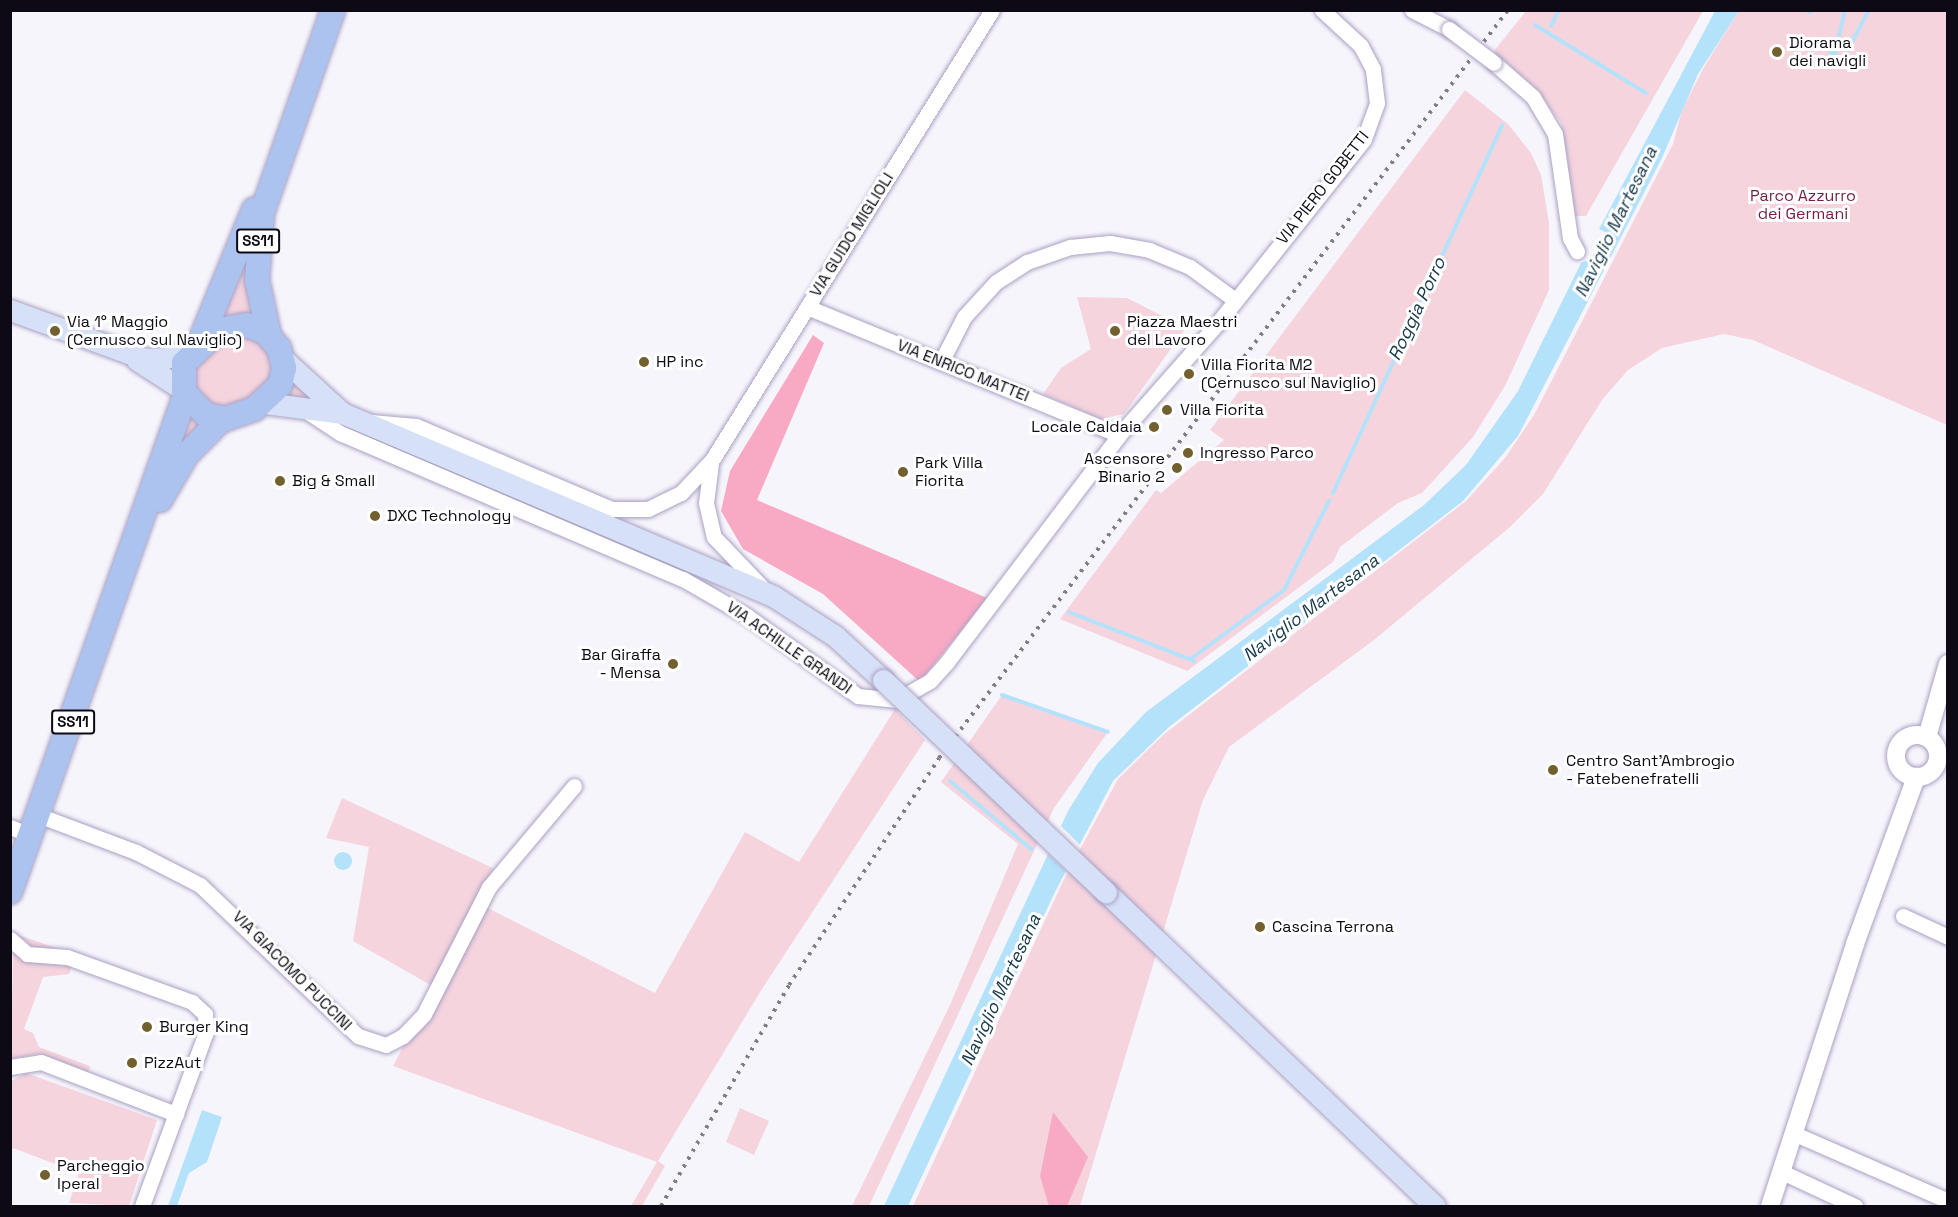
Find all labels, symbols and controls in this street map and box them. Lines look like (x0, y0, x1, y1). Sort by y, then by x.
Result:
place label: Diorama dei navigli (1789, 33, 1866, 71)
marker: Diorama dei navigli (1770, 45, 1784, 59)
street label: VIA PIERO GOBETTI (1273, 127, 1373, 249)
water label: Naviglio Martesana (1570, 143, 1662, 301)
street label: VIA GUIDO MIGLIOLI (806, 169, 898, 301)
park label: Parco Azzurro dei Germani (1750, 186, 1856, 224)
road number: SS11 (236, 229, 280, 253)
water label: Roggia Porro (1384, 254, 1450, 364)
place label: Via 1° Maggio (Cernusco sul Naviglio) (67, 312, 242, 350)
place label: Piazza Maestri del Lavoro (1127, 312, 1238, 350)
marker: Via 1° Maggio (Cernusco sul Naviglio) (48, 324, 62, 338)
marker: Piazza Maestri del Lavoro (1108, 324, 1122, 338)
street label: VIA ENRICO MATTEI (894, 336, 1032, 406)
place label: HP inc (656, 352, 704, 372)
marker: HP inc (637, 355, 651, 369)
place label: Villa Fiorita M2 (Cernusco sul Naviglio) (1201, 355, 1376, 393)
marker: Villa Fiorita M2 (Cernusco sul Naviglio) (1182, 367, 1196, 381)
place label: Villa Fiorita (1180, 400, 1264, 420)
marker: Villa Fiorita (1158, 401, 1176, 419)
place label: Locale Caldaia (1031, 417, 1142, 437)
marker: Locale Caldaia (1147, 420, 1161, 434)
place label: Ingresso Parco (1200, 443, 1314, 463)
marker: Ingresso Parco (1181, 446, 1195, 460)
place label: Ascensore Binario 2 (1084, 449, 1165, 487)
place label: Park Villa Fiorita (915, 453, 983, 491)
marker: Ascensore Binario 2 (1170, 461, 1184, 475)
marker: Park Villa Fiorita (896, 465, 910, 479)
place label: Big & Small (292, 471, 375, 491)
marker: Big & Small (273, 474, 287, 488)
place label: DXC Technology (387, 506, 512, 526)
marker: DXC Technology (368, 509, 382, 523)
water label: Naviglio Martesana (1239, 550, 1383, 666)
street label: VIA ACHILLE GRANDI (722, 597, 856, 699)
place label: Bar Giraffa - Mensa (581, 645, 661, 683)
marker: Bar Giraffa - Mensa (666, 657, 680, 671)
road number: SS11 (50, 710, 96, 734)
place label: Centro Sant'Ambrogio - Fatebenefratelli (1566, 751, 1735, 789)
marker: Centro Sant'Ambrogio - Fatebenefratelli (1544, 761, 1562, 779)
street label: VIA GIACOMO PUCCINI (228, 907, 356, 1035)
water label: Naviglio Martesana (956, 911, 1046, 1069)
place label: Cascina Terrona (1272, 917, 1394, 937)
marker: Cascina Terrona (1253, 920, 1267, 934)
place label: Burger King (159, 1017, 249, 1037)
marker: Burger King (140, 1020, 154, 1034)
place label: PizzAut (144, 1053, 201, 1073)
marker: PizzAut (125, 1056, 139, 1070)
place label: Parcheggio Iperal (57, 1156, 145, 1194)
marker: Parcheggio Iperal (38, 1168, 52, 1182)

